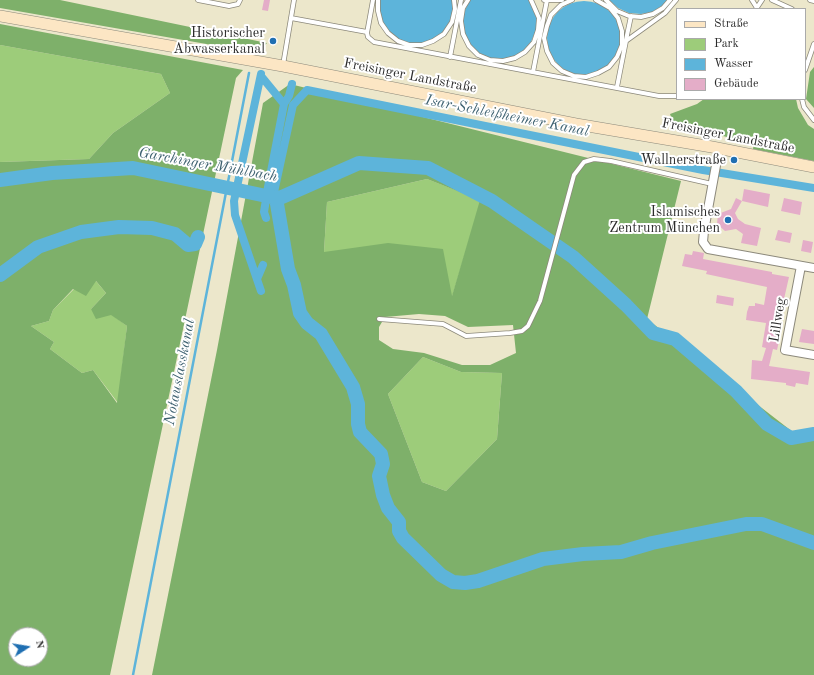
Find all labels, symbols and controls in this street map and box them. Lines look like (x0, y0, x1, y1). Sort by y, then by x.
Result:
legend (676, 8, 806, 100)
text: Straße (714, 18, 748, 30)
place label: Historischer Abwasserkanal (173, 25, 265, 58)
marker: Historischer Abwasserkanal (268, 36, 278, 46)
text: Park (714, 38, 739, 50)
street label: Freisinger Landstraße (342, 55, 478, 97)
text: Wasser (714, 58, 753, 70)
text: Gebäude (714, 78, 758, 90)
water label: Isar-Schleißheimer Kanal (424, 91, 590, 141)
street label: Freisinger Landstraße (660, 115, 796, 157)
water label: Garchinger Mühlbach (137, 144, 279, 186)
place label: Wallnerstraße (641, 152, 726, 168)
marker: Wallnerstraße (729, 155, 739, 165)
place label: Islamisches Zentrum München (609, 204, 720, 236)
marker: Islamisches Zentrum München (723, 215, 733, 225)
street label: Lillweg (766, 297, 790, 343)
water label: Notauslasskanal (161, 317, 199, 427)
north arrow (8, 627, 48, 667)
text: N (33, 639, 46, 650)

